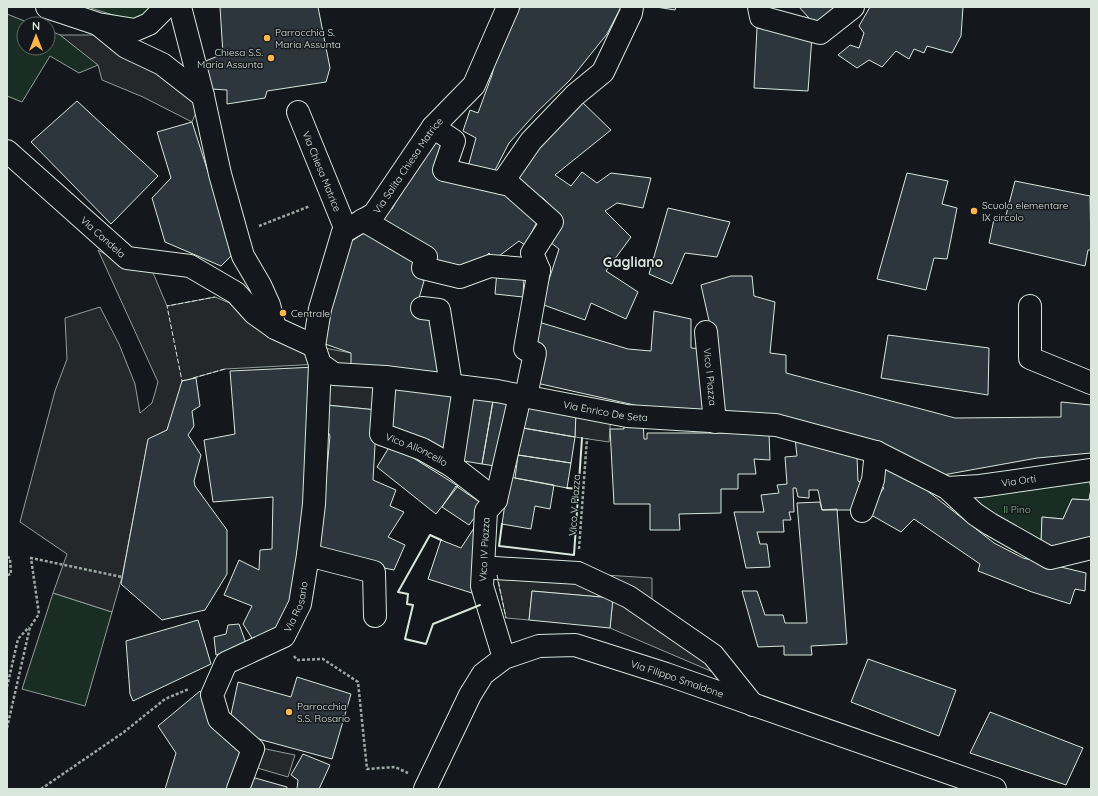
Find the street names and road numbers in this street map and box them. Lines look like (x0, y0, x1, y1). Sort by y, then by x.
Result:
street label: Via Salita Chiesa Matrice (370, 115, 446, 216)
street label: Via Chiesa Matrice (299, 129, 344, 214)
street label: Via Candela (78, 214, 128, 261)
street label: Vico I Piazza (701, 347, 719, 406)
street label: Via Enrico De Seta (562, 398, 648, 424)
street label: Vico Alloncello (384, 430, 450, 469)
street label: Via Orti (1001, 472, 1037, 490)
street label: Vico V Piazza (566, 474, 583, 536)
street label: Vico IV Piazza (476, 517, 493, 582)
street label: Via Rosario (281, 580, 311, 634)
street label: Via Filippo Smaldone (629, 657, 726, 701)

